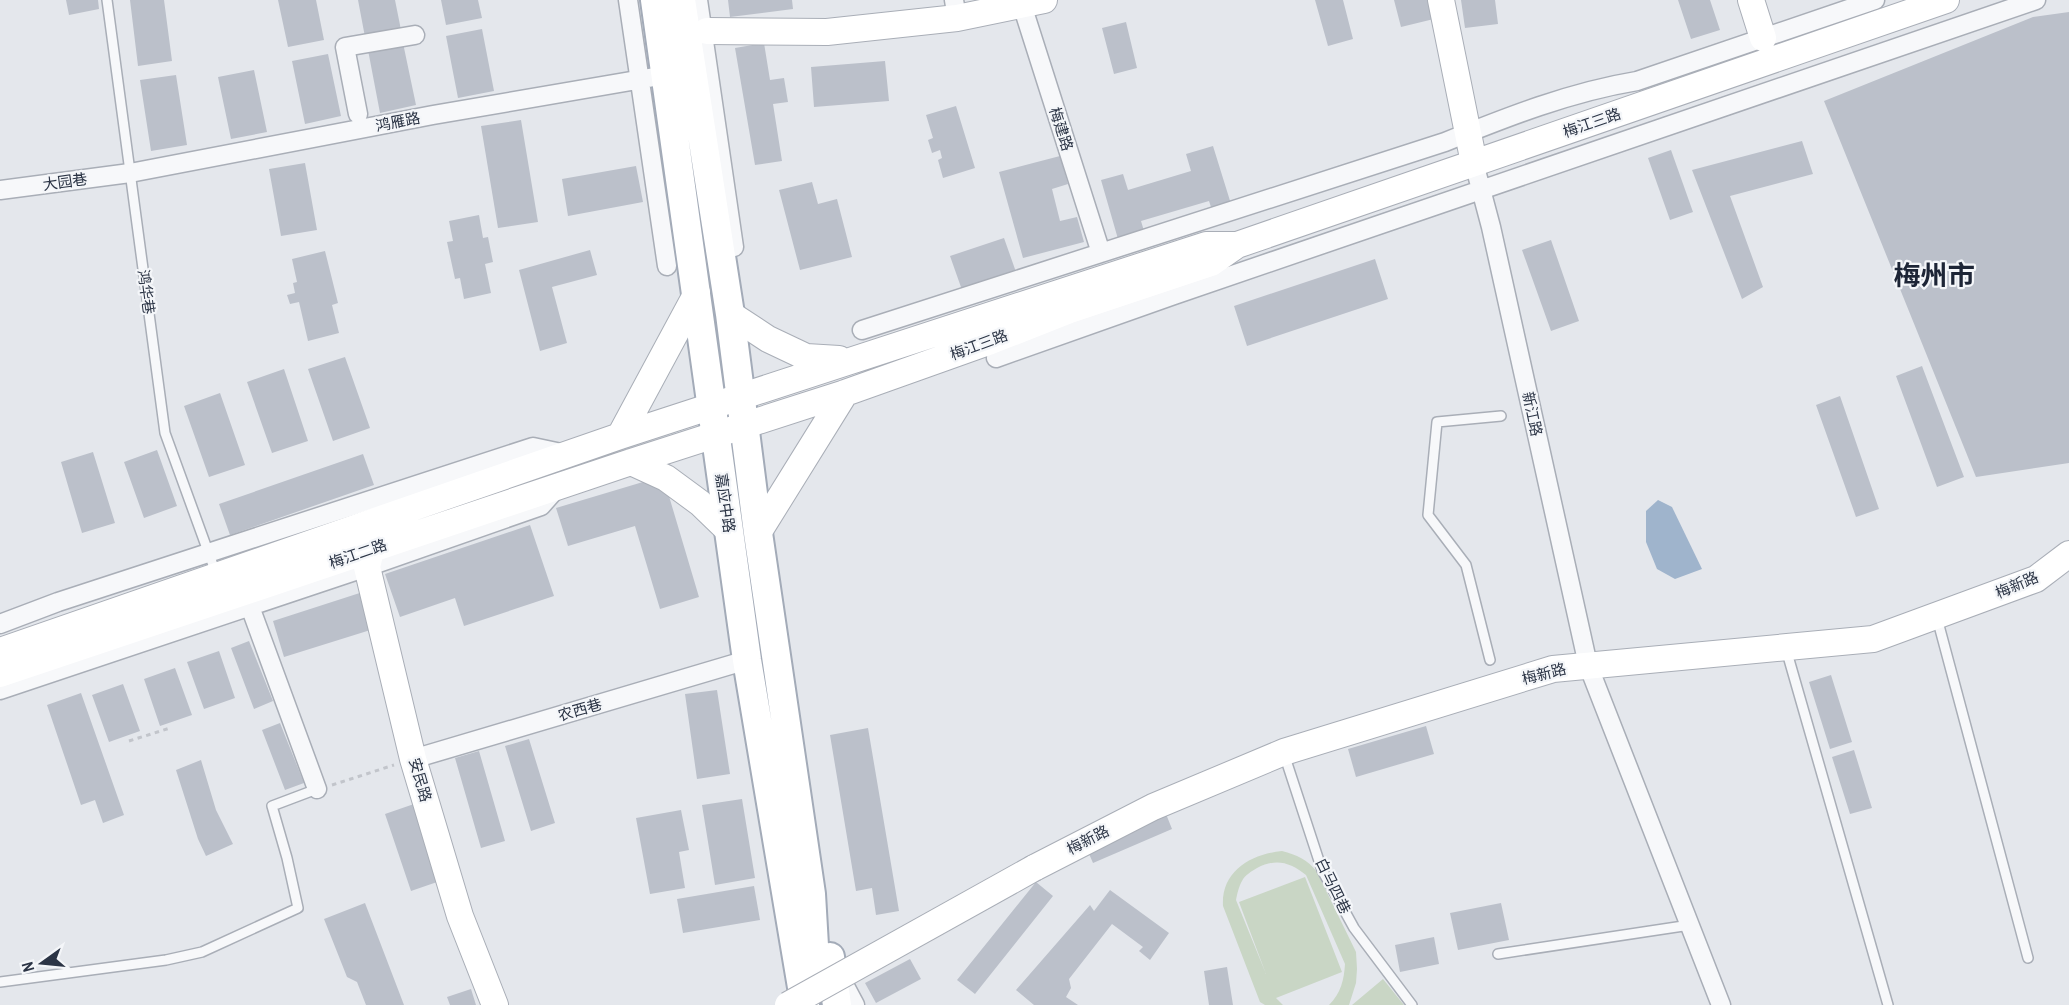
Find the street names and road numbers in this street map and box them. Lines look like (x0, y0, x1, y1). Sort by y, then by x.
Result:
street label: 梅江三路 (1560, 103, 1624, 142)
street label: 梅建路 (1045, 104, 1078, 153)
street label: 鸿雁路 (374, 107, 422, 136)
street label: 大园巷 (41, 168, 89, 195)
street label: 鸿华巷 (133, 268, 160, 316)
street label: 梅江三路 (947, 324, 1011, 365)
street label: 新江路 (1518, 390, 1547, 438)
street label: 嘉应中路 (711, 472, 740, 534)
street label: 梅江二路 (326, 534, 390, 573)
street label: 梅新路 (1992, 566, 2042, 603)
street label: 梅新路 (1519, 658, 1568, 689)
street label: 农西巷 (555, 693, 604, 726)
street label: 安民路 (404, 755, 437, 804)
street label: 梅新路 (1063, 820, 1113, 859)
street label: 白马四巷 (1311, 854, 1356, 917)

